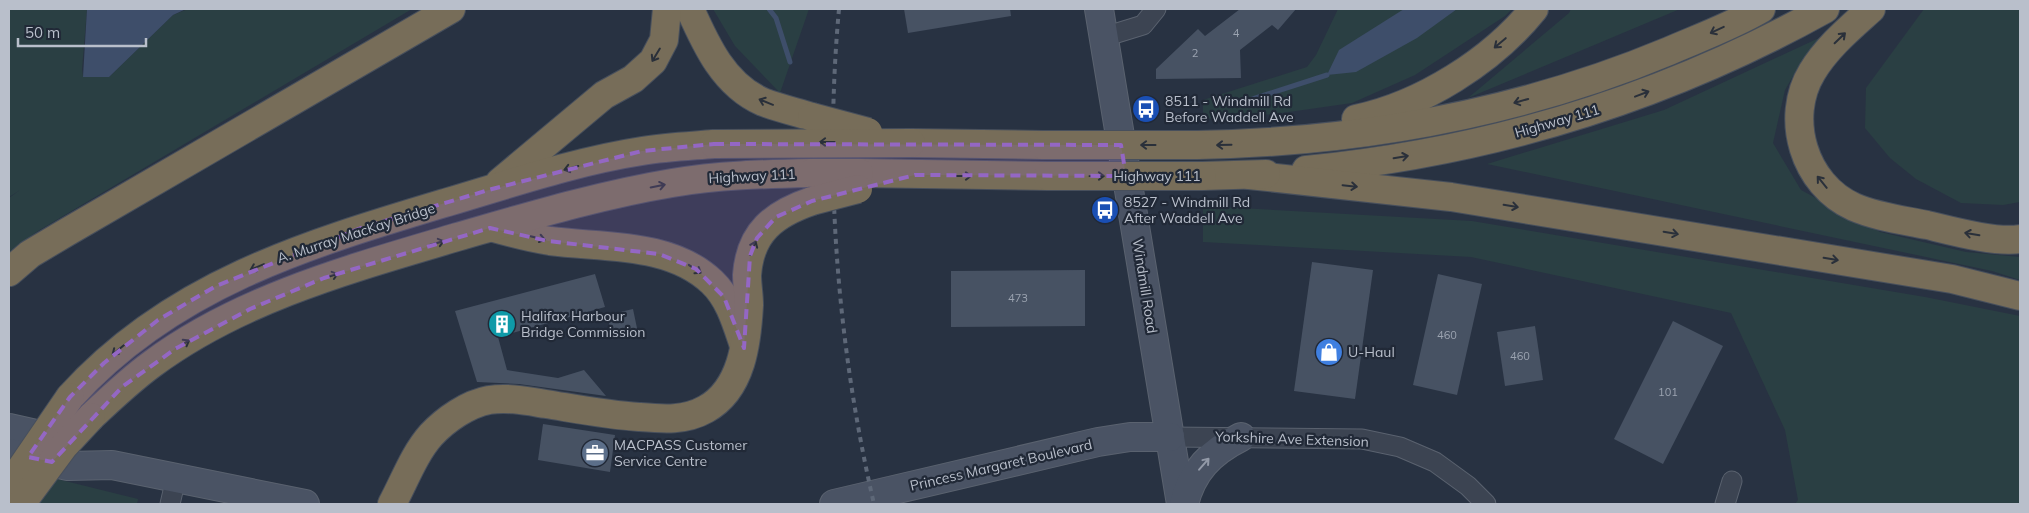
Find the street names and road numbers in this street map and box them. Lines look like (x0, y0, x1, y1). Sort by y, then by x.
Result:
street label: Highway 111 (1513, 100, 1601, 142)
street label: Highway 111 (708, 165, 796, 187)
street label: Highway 111 (1113, 167, 1201, 185)
street label: A. Murray MacKay Bridge (275, 199, 437, 267)
street label: Windmill Road (1129, 237, 1161, 335)
street label: Yorkshire Ave Extension (1214, 427, 1369, 451)
street label: Princess Margaret Boulevard (908, 435, 1094, 495)

